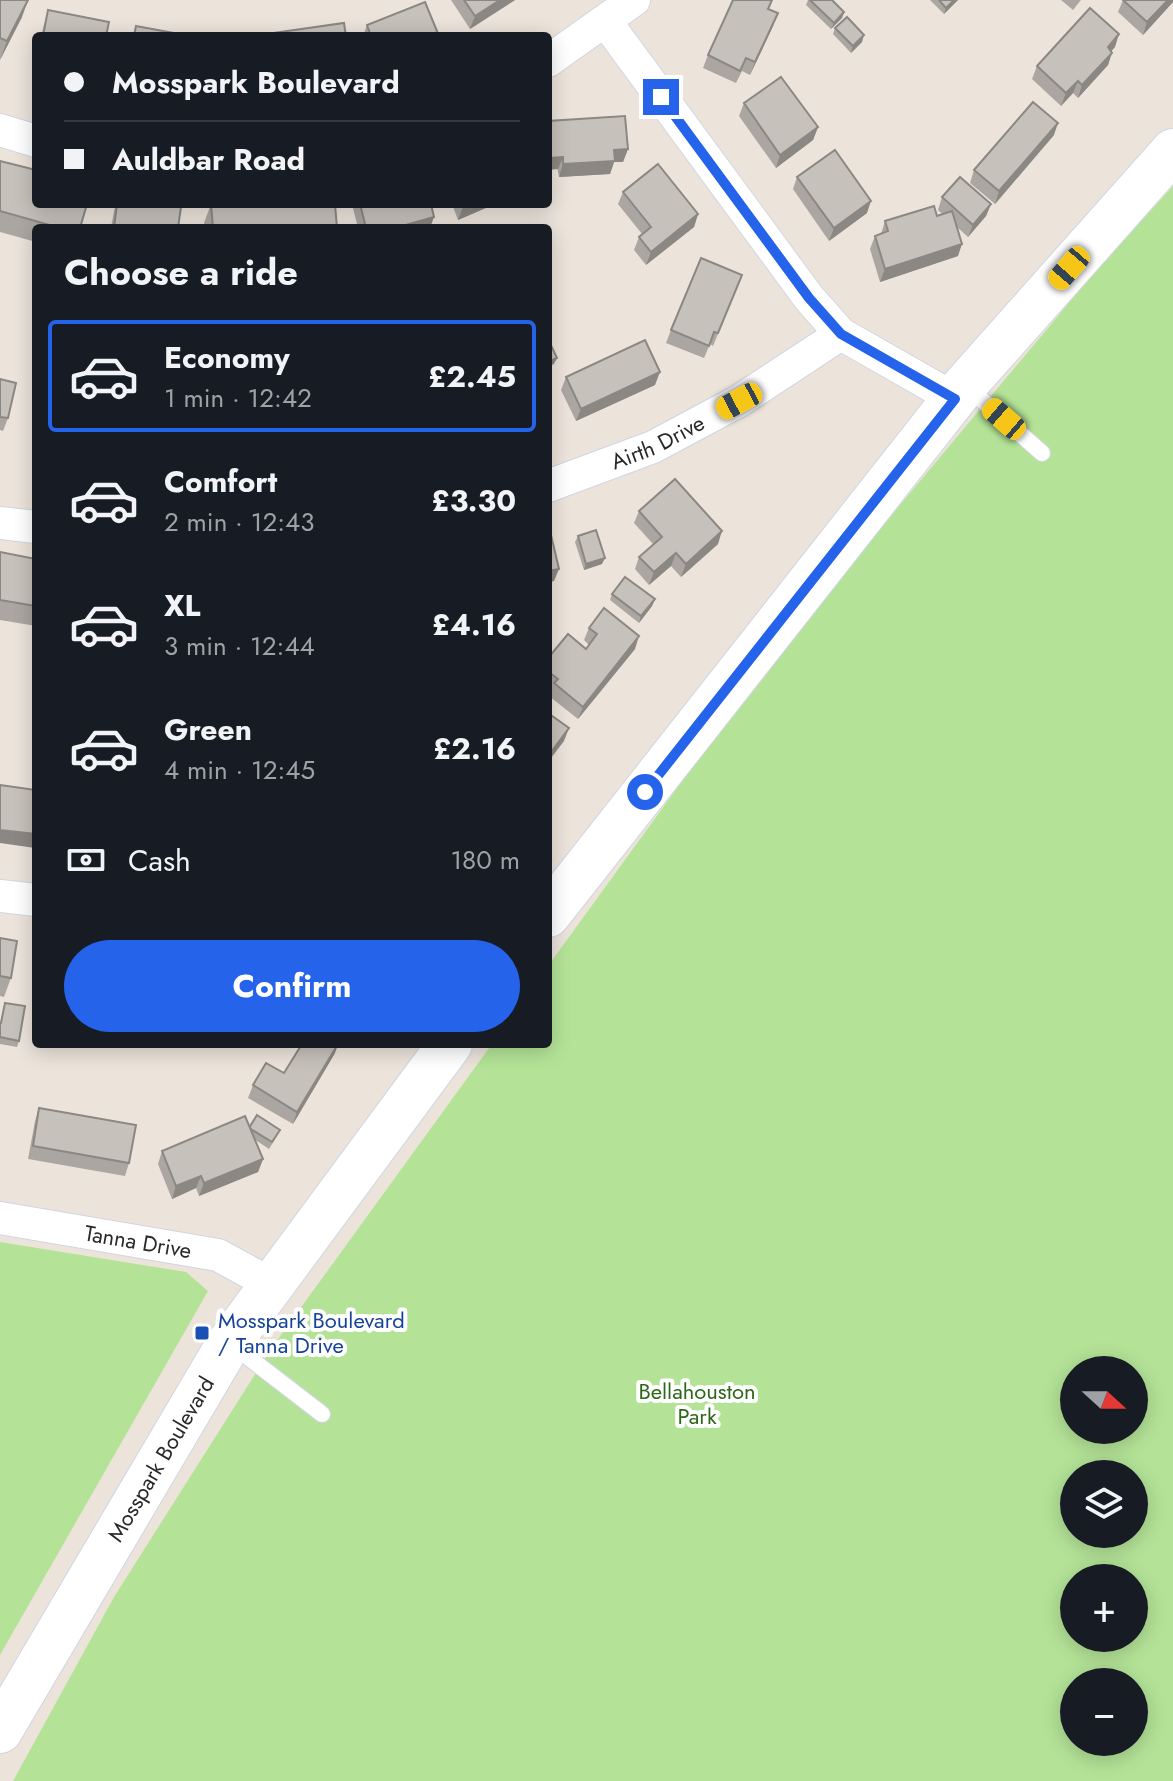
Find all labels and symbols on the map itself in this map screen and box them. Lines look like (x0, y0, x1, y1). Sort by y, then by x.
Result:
route end (643, 79, 679, 115)
car (1044, 242, 1094, 294)
car (712, 379, 766, 423)
car (978, 394, 1030, 444)
street label: Airth Drive (606, 406, 710, 477)
route start (627, 774, 663, 810)
street label: Tanna Drive (82, 1217, 194, 1266)
place label: Mosspark Boulevard / Tanna Drive (218, 1304, 405, 1361)
marker: Mosspark Boulevard / Tanna Drive (193, 1324, 211, 1342)
north arrow (1060, 1356, 1148, 1444)
street label: Mosspark Boulevard (99, 1370, 222, 1547)
park label: Bellahouston Park (638, 1375, 756, 1432)

